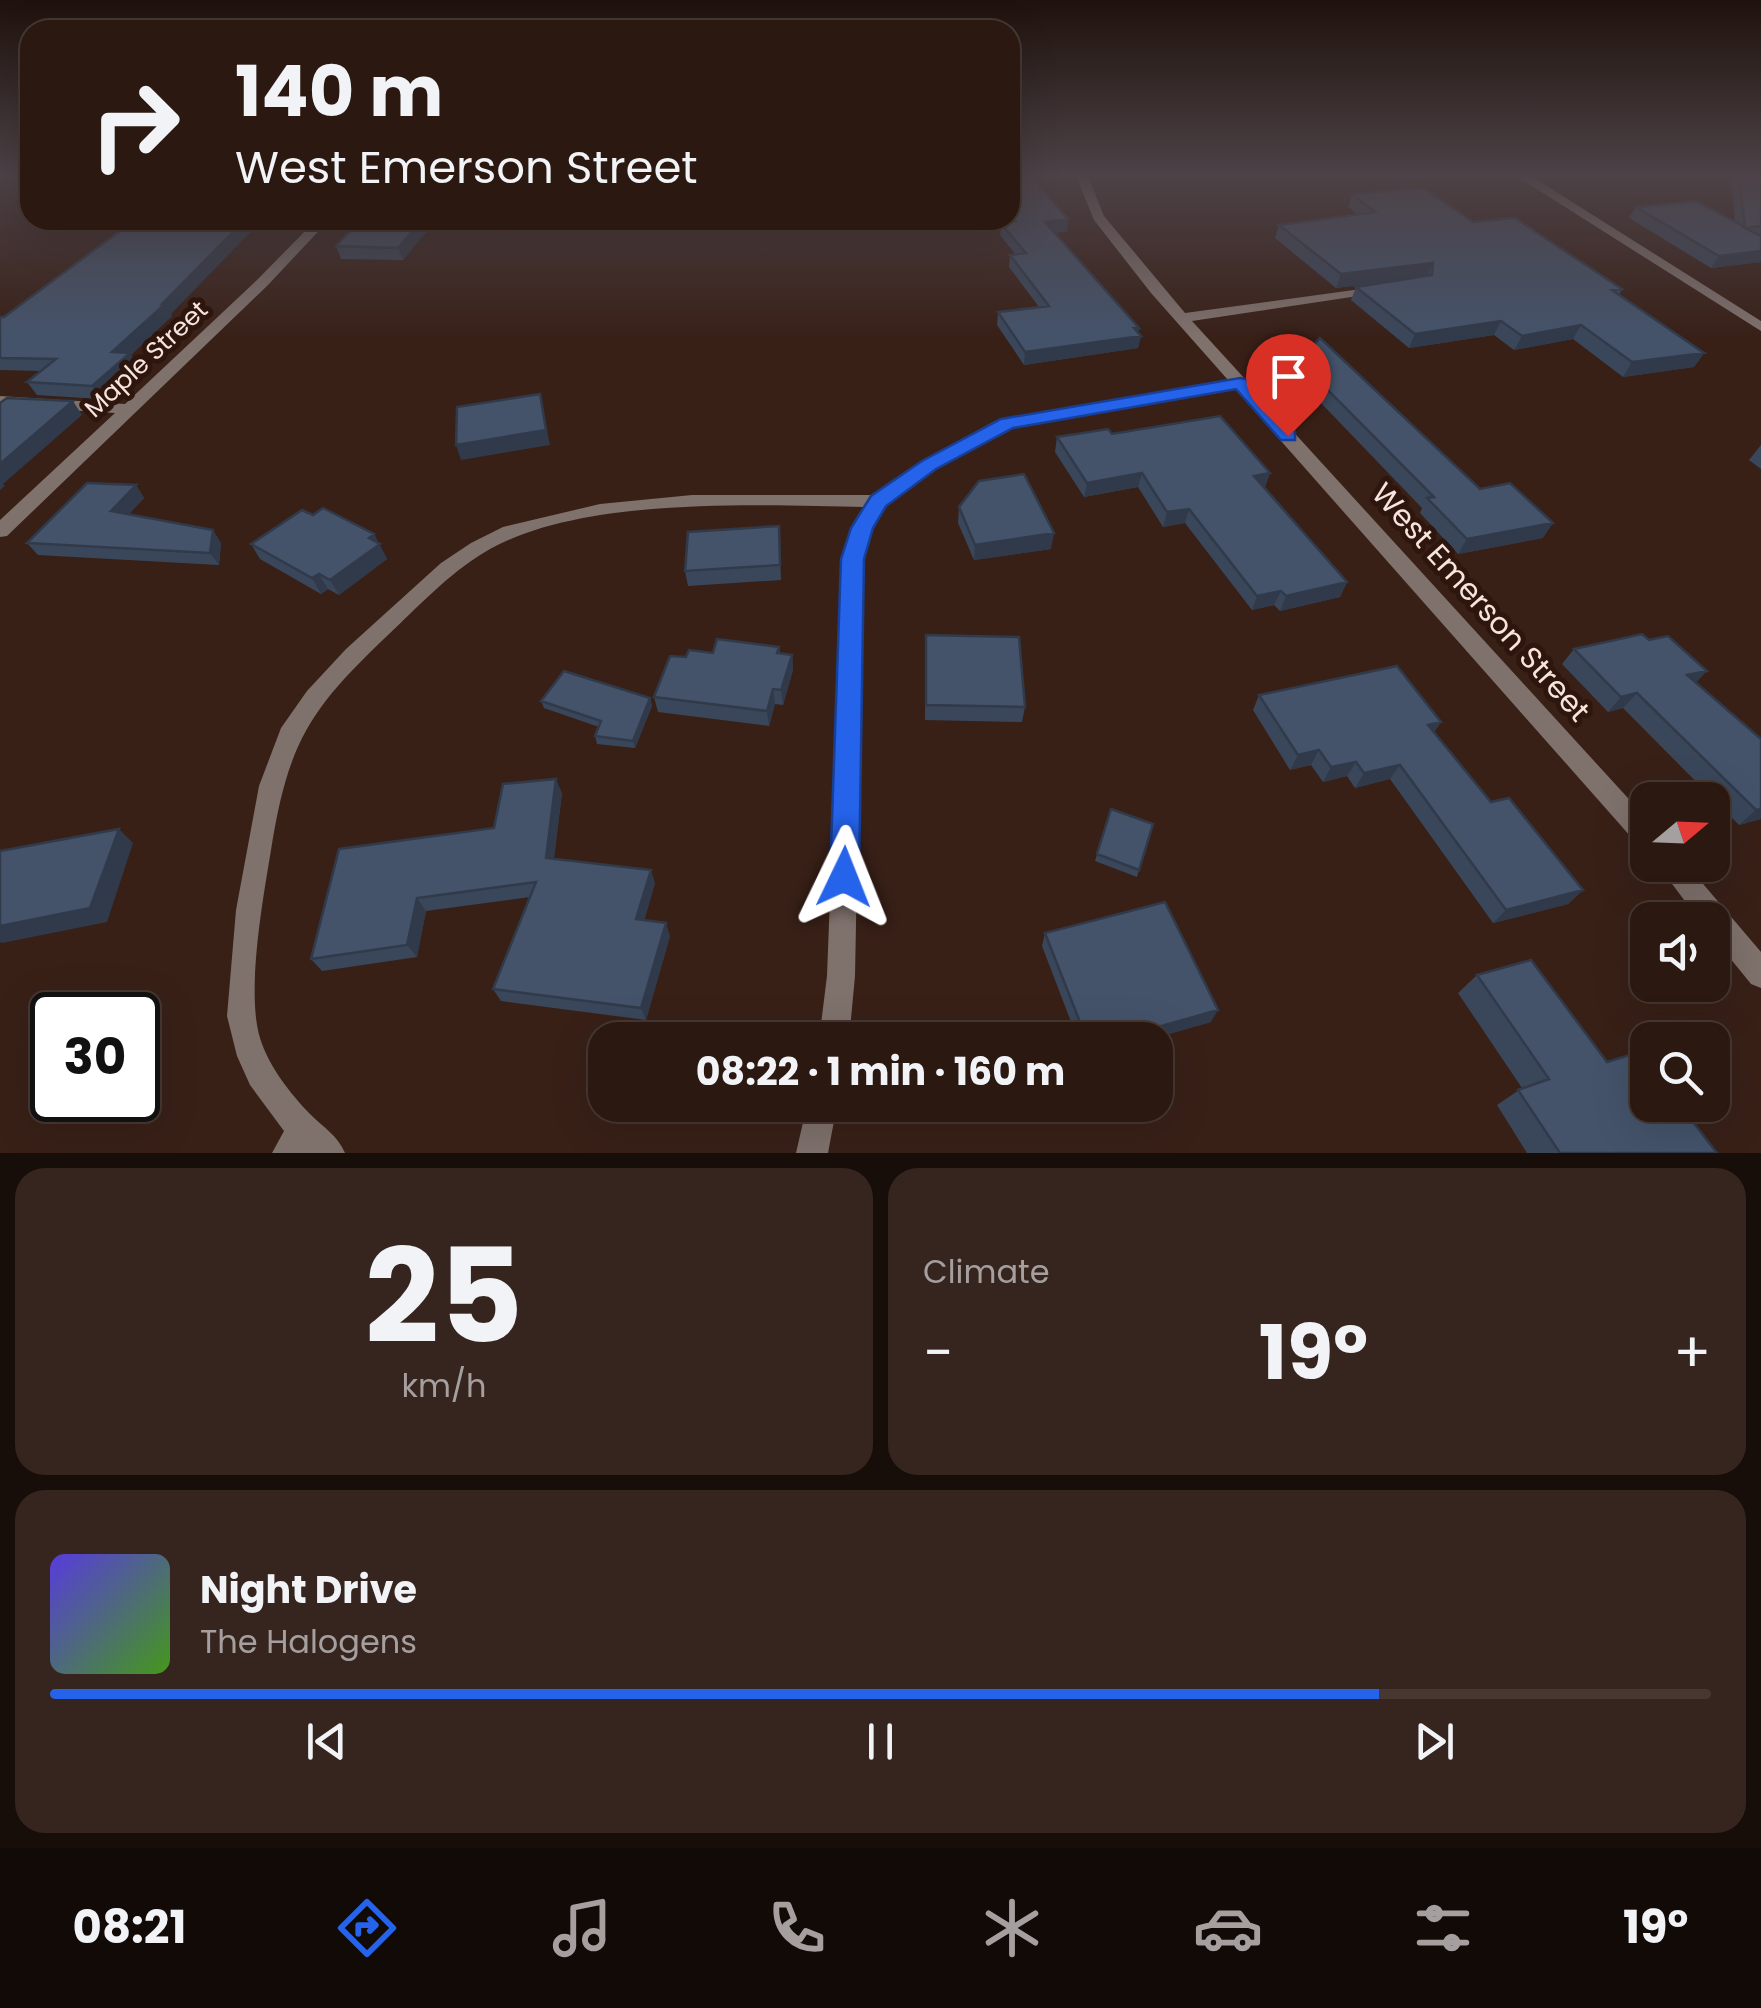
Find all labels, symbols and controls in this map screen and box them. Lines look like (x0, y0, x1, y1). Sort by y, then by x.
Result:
text: 140 m (235, 42, 443, 141)
icon: right (70, 60, 200, 190)
text: West Emerson Street (235, 136, 698, 199)
street label: Maple Street (77, 293, 215, 425)
pin (1246, 334, 1331, 437)
icon: arrive (1261, 349, 1316, 404)
street label: West Emerson Street (1362, 473, 1600, 731)
north arrow (1630, 782, 1730, 882)
map controls (1630, 782, 1730, 1122)
position arrow (792, 825, 896, 929)
button: sound (1630, 902, 1730, 1002)
speed limit sign: 30 (30, 992, 160, 1122)
button: search (1630, 1022, 1730, 1122)
text: 08:22 · 1 min · 160 m (696, 1045, 1065, 1098)
text: 25 (365, 1205, 523, 1388)
text: Climate (923, 1249, 1050, 1294)
text: 19° (1259, 1300, 1368, 1405)
text: − (923, 1314, 953, 1391)
text: + (1673, 1314, 1711, 1391)
text: km/h (401, 1363, 487, 1408)
text: Night Drive (200, 1563, 417, 1616)
text: The Halogens (200, 1619, 417, 1664)
icon: previous (299, 1714, 354, 1769)
icon: pause (853, 1714, 908, 1769)
icon: next (1407, 1714, 1462, 1769)
icon: directions (332, 1893, 402, 1963)
icon: music (547, 1893, 617, 1963)
icon: phone (762, 1893, 832, 1963)
icon: climate (977, 1893, 1047, 1963)
icon: car (1193, 1893, 1263, 1963)
icon: filters (1408, 1893, 1478, 1963)
text: 08:21 (73, 1896, 187, 1959)
text: 19° (1623, 1896, 1688, 1959)

